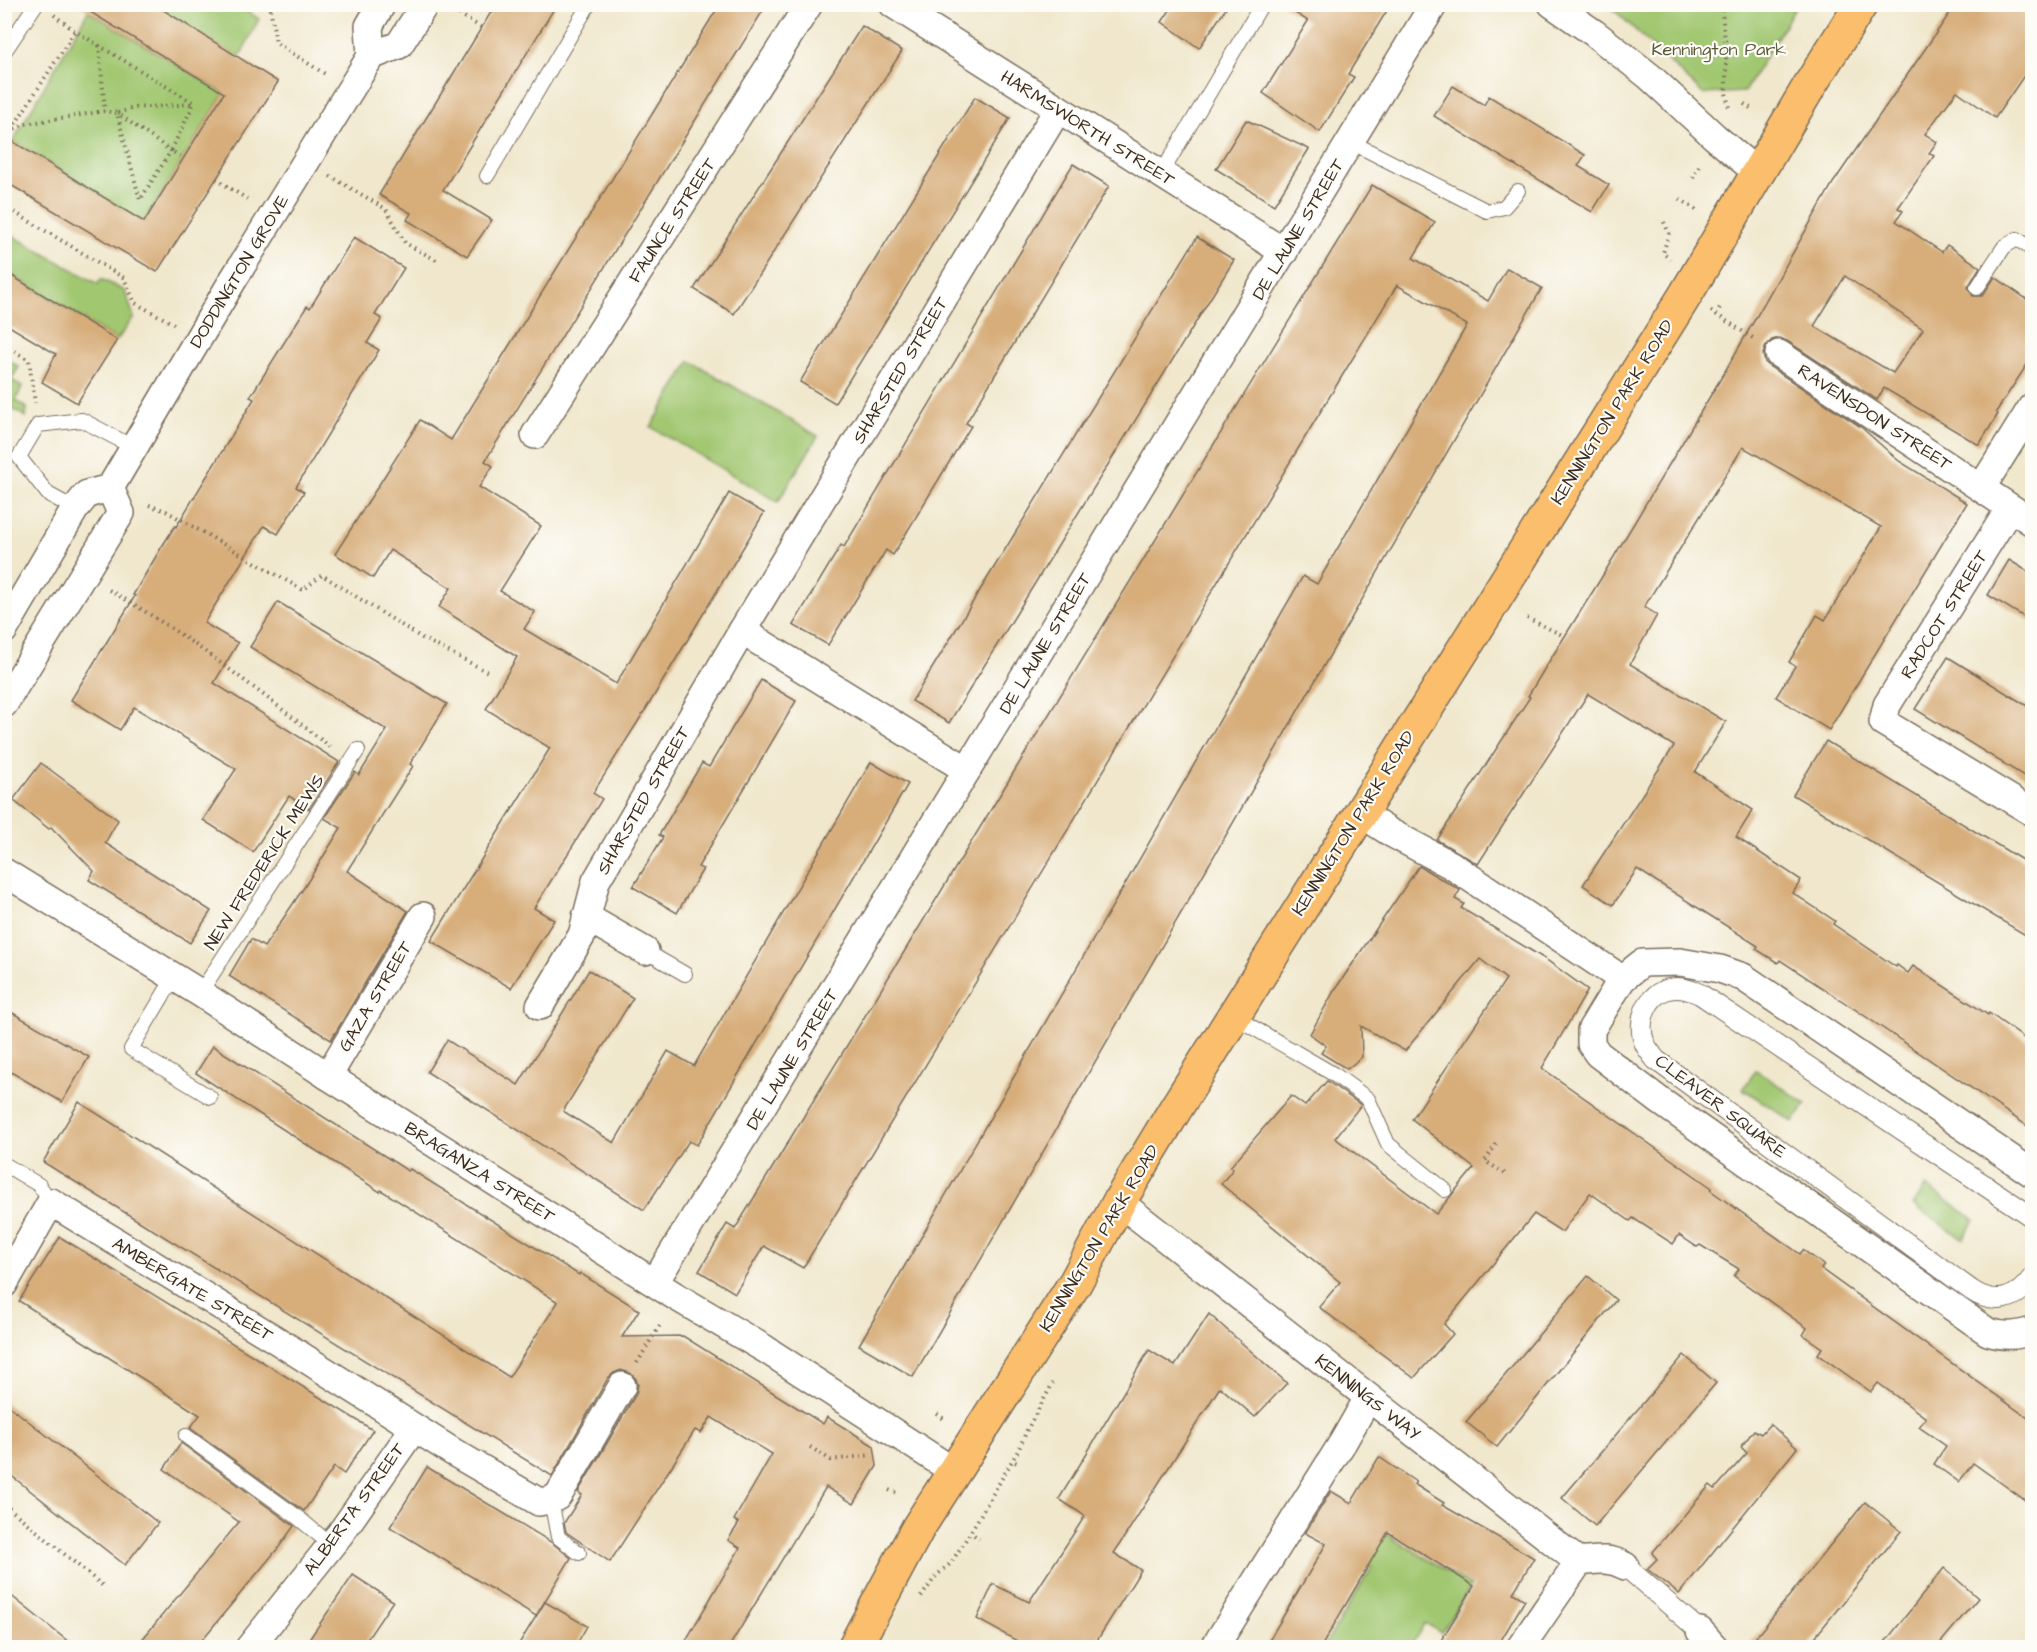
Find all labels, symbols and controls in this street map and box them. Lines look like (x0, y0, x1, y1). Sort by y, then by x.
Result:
park label: Kennington Park (1652, 37, 1786, 63)
street label: HARMSWORTH STREET (996, 65, 1180, 193)
street label: FAUNCE STREET (623, 152, 723, 288)
street label: DE LAUNE STREET (1246, 153, 1351, 305)
street label: DODDINGTON GROVE (184, 190, 295, 353)
street label: SHARSTED STREET (847, 291, 955, 448)
street label: KENNINGTON PARK ROAD (1545, 314, 1680, 510)
street label: RAVENSDON STREET (1793, 358, 1957, 477)
street label: RADCOT STREET (1895, 544, 1994, 683)
street label: DE LAUNE STREET (993, 567, 1098, 719)
street label: SHARSTED STREET (591, 721, 696, 879)
street label: KENNINGTON PARK ROAD (1286, 725, 1421, 921)
street label: NEW FREDERICK MEWS (198, 770, 331, 955)
street label: GAZA STREET (333, 936, 419, 1056)
street label: DE LAUNE STREET (740, 983, 845, 1135)
street label: CLEAVER SQUARE (1650, 1049, 1792, 1164)
street label: BRAGANZA STREET (400, 1116, 561, 1229)
street label: KENNINGTON PARK ROAD (1034, 1140, 1166, 1337)
street label: AMBERGATE STREET (107, 1231, 279, 1348)
street label: KENNINGS WAY (1310, 1348, 1426, 1447)
street label: ALBERTA STREET (298, 1437, 412, 1581)

